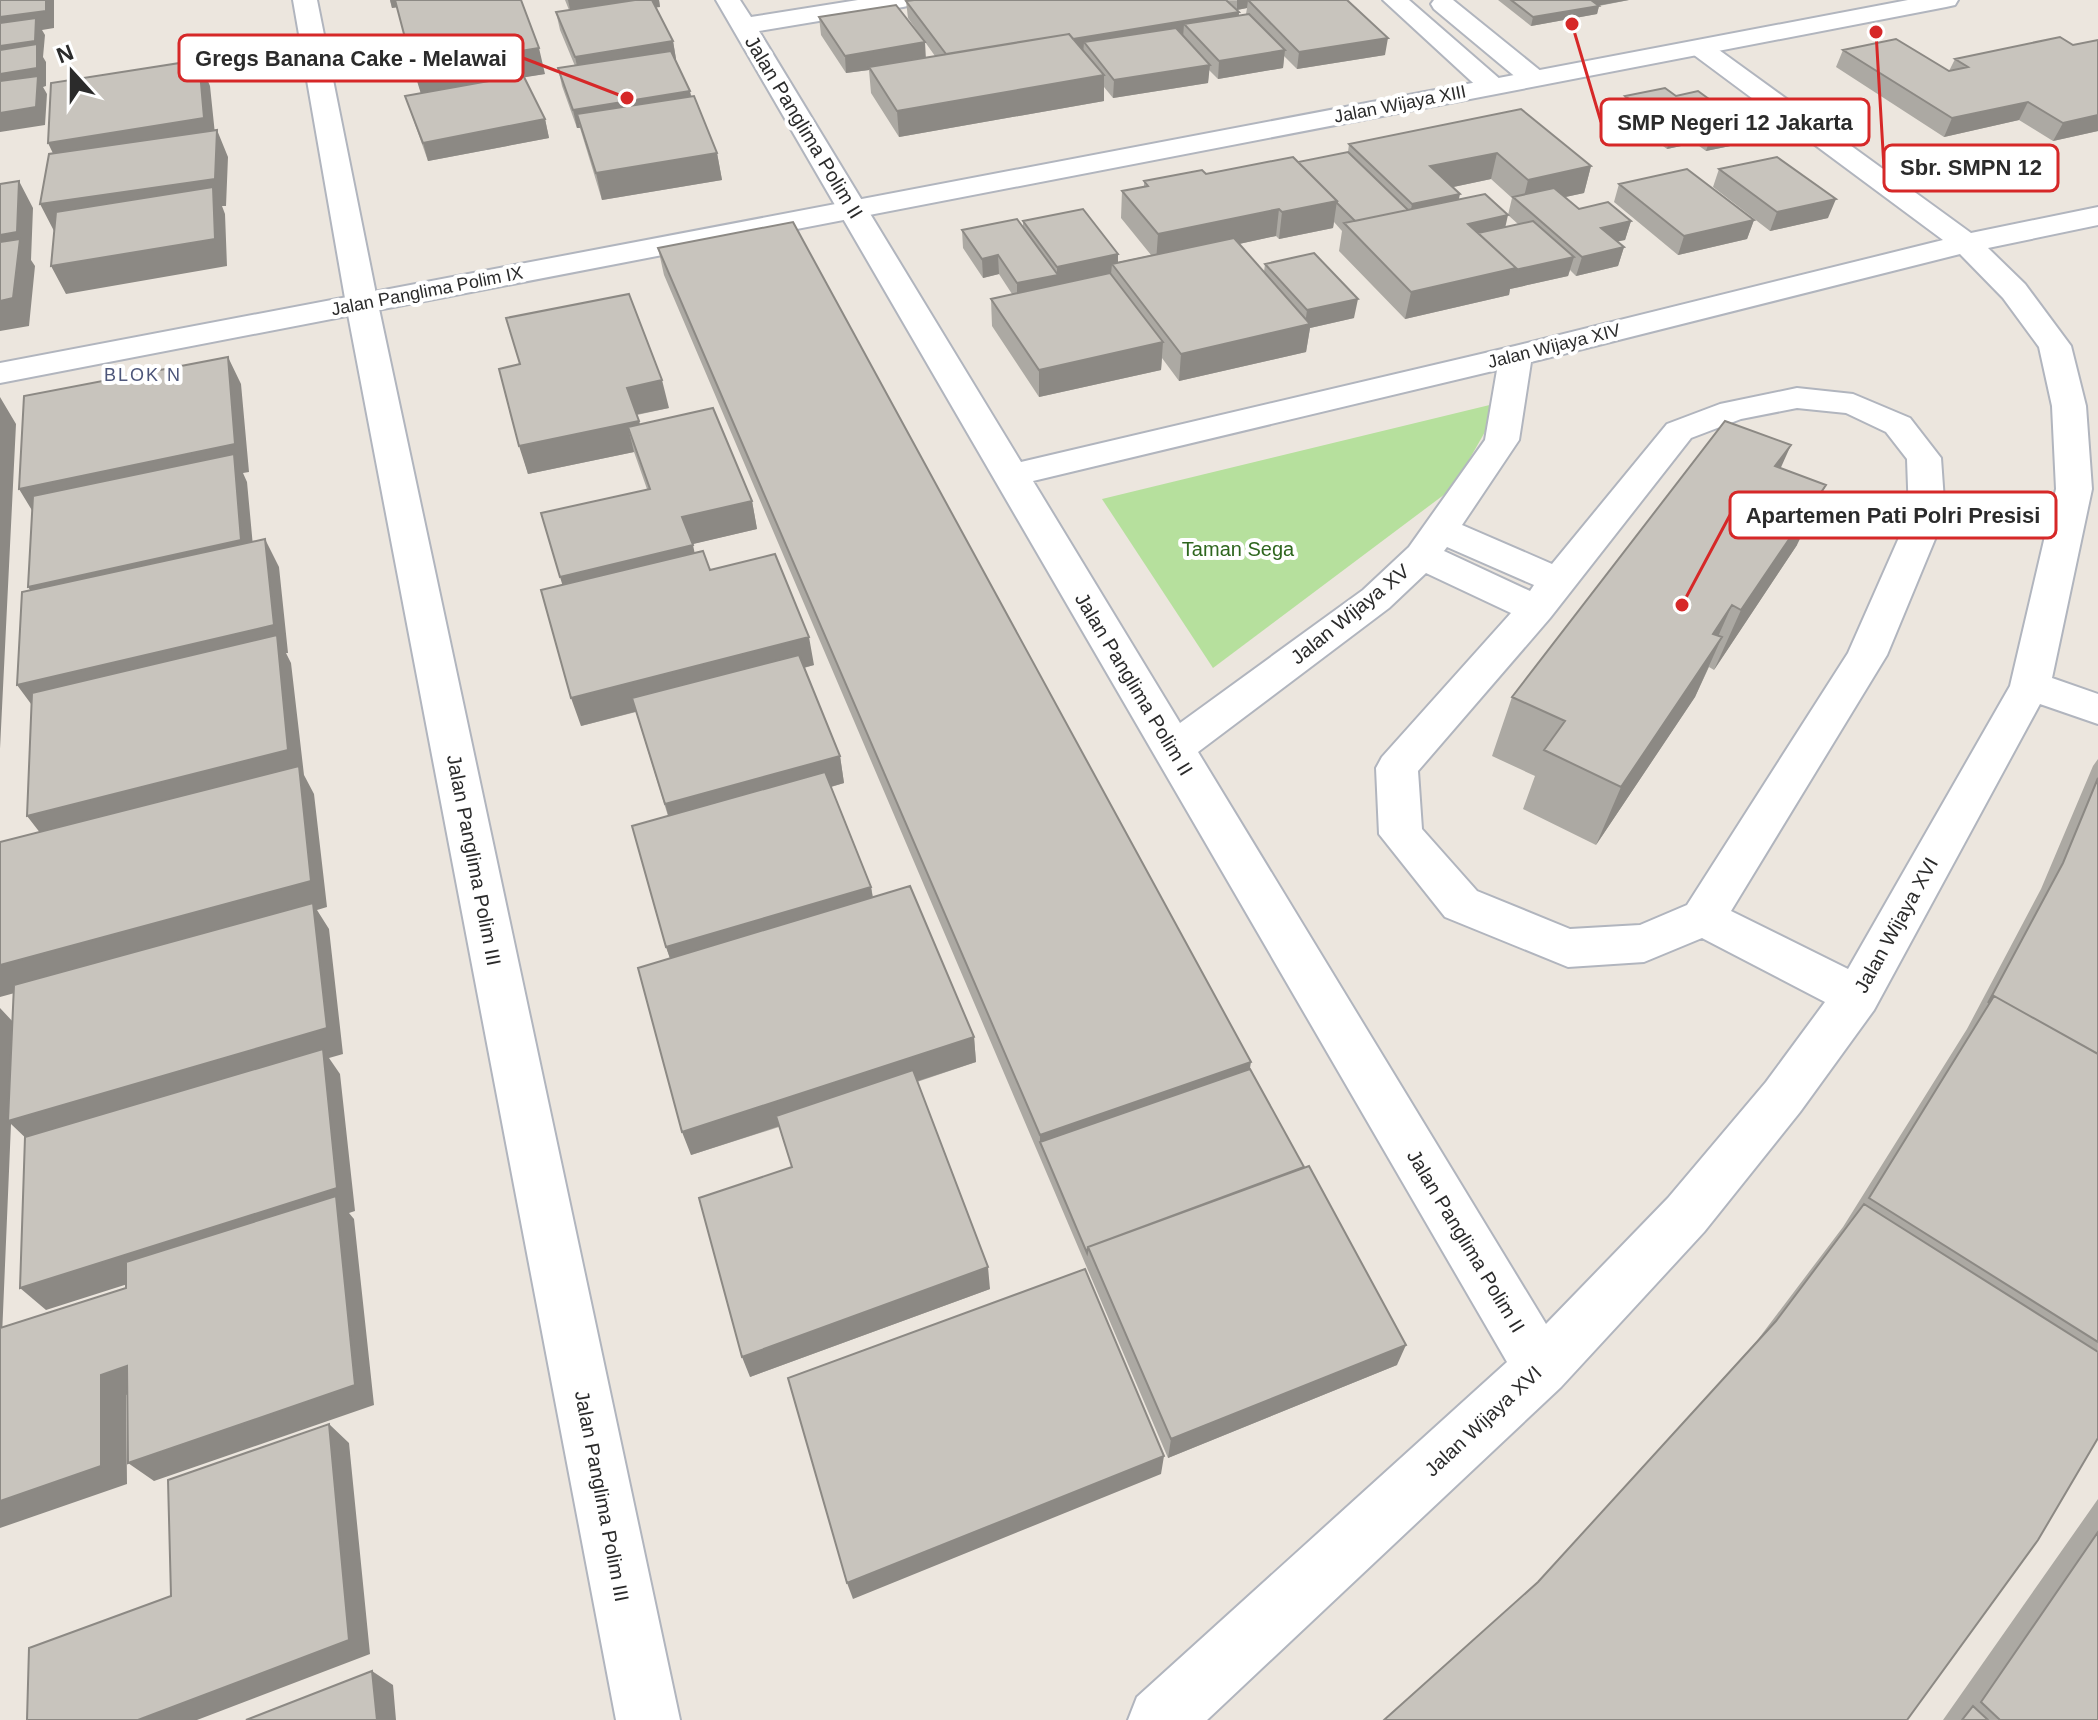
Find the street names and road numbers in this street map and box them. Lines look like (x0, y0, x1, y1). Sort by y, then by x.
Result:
street label: Jalan Panglima Polim II (741, 32, 867, 222)
street label: Jalan Wijaya XIII (1332, 81, 1468, 127)
street label: Jalan Panglima Polim IX (329, 263, 525, 319)
street label: Jalan Wijaya XIV (1486, 320, 1622, 372)
street label: Jalan Wijaya XV (1286, 559, 1414, 668)
street label: Jalan Panglima Polim II (1071, 589, 1197, 779)
street label: Jalan Panglima Polim III (443, 753, 505, 967)
street label: Jalan Wijaya XVI (1850, 854, 1942, 996)
street label: Jalan Panglima Polim II (1403, 1146, 1529, 1336)
street label: Jalan Wijaya XVI (1420, 1361, 1546, 1481)
street label: Jalan Panglima Polim III (571, 1389, 633, 1603)

